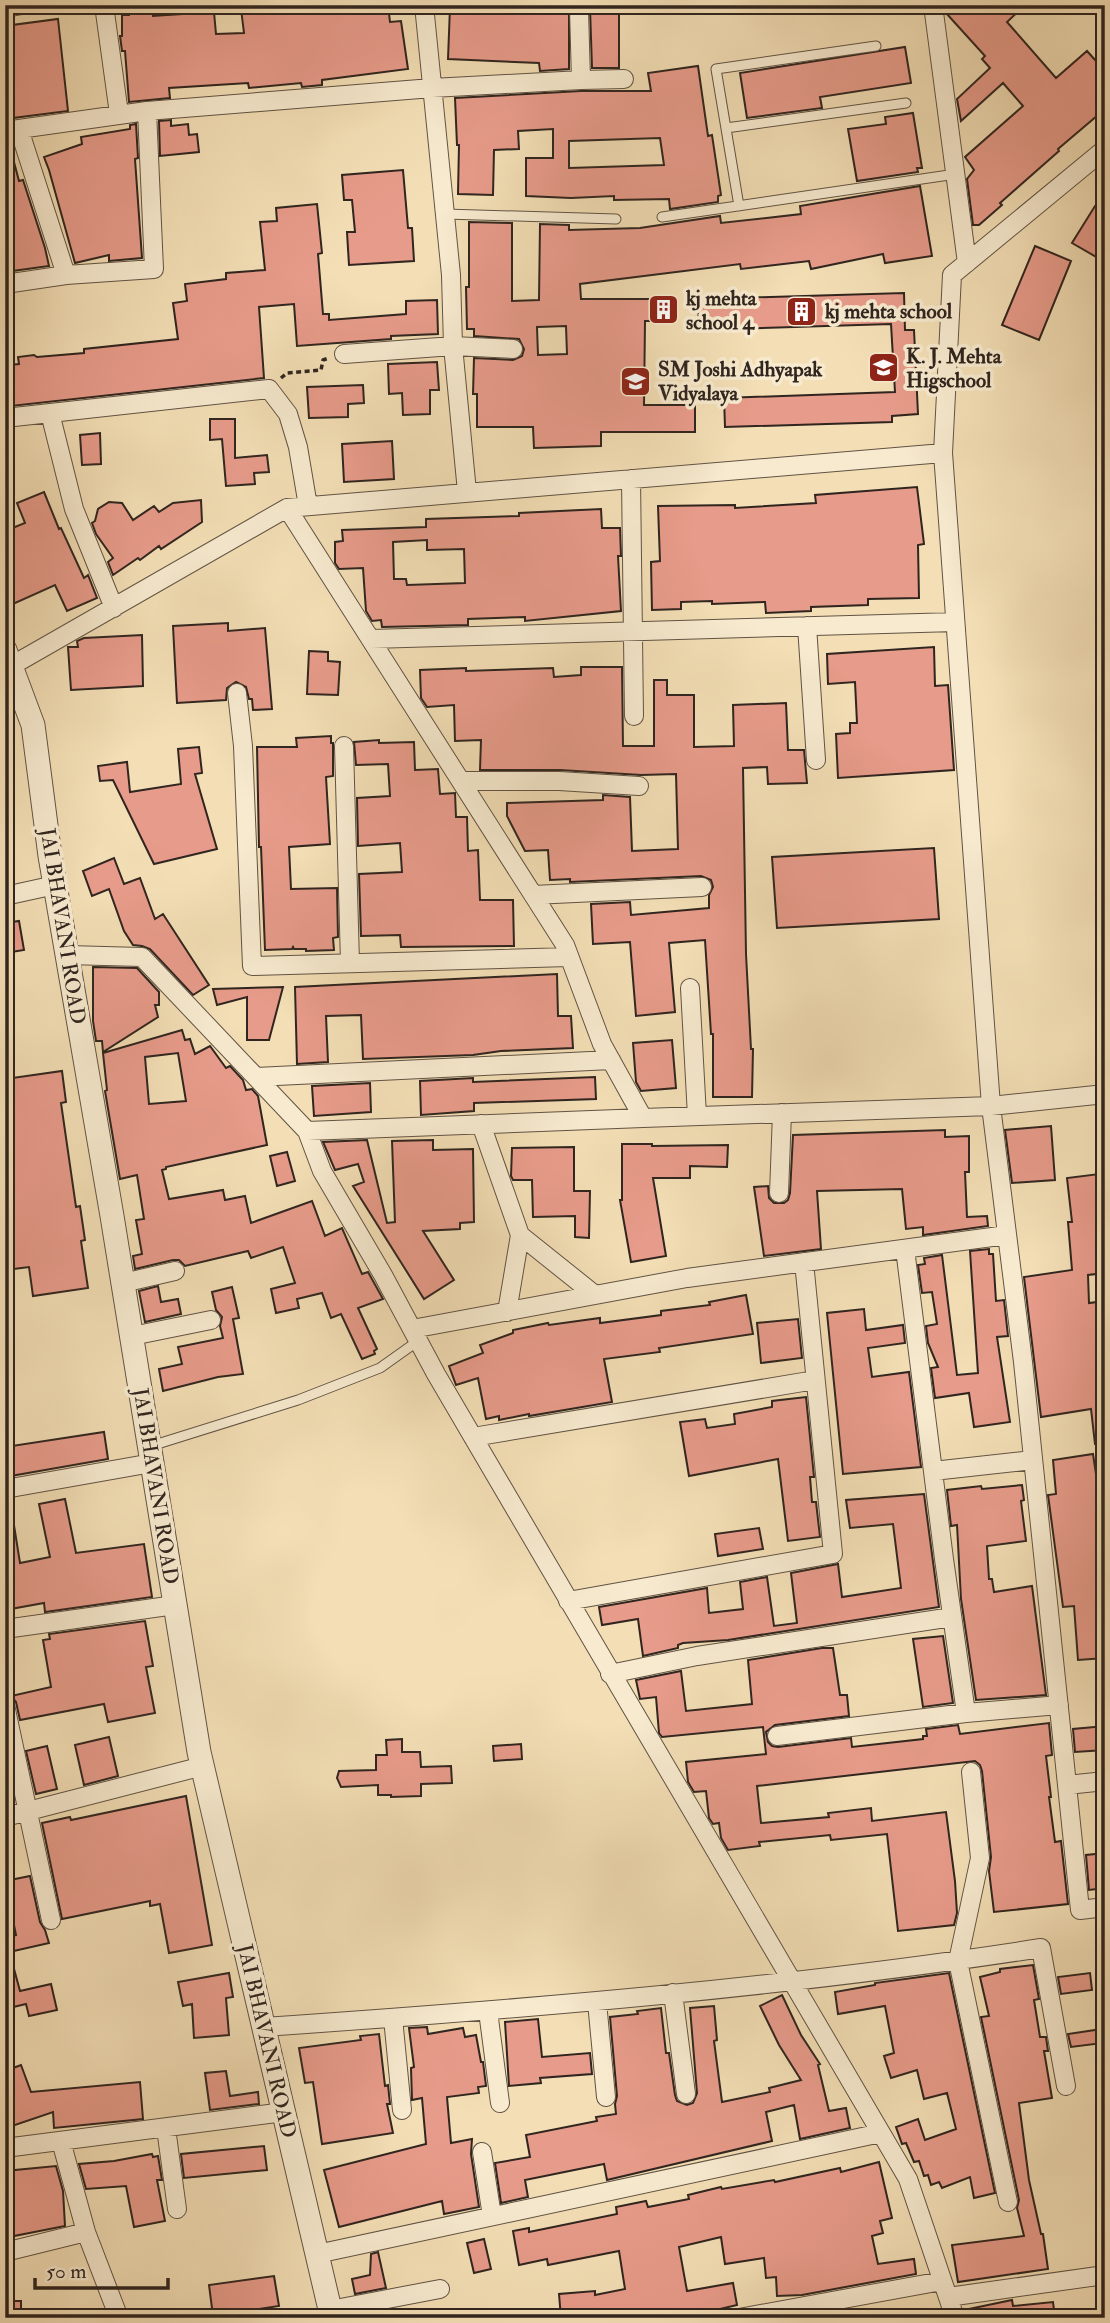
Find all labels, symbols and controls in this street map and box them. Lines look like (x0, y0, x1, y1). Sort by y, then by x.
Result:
place label: kj mehta school 4 (685, 285, 758, 336)
building icon: kj mehta school 4 (646, 293, 680, 327)
building icon: kj mehta school (785, 294, 819, 328)
place label: kj mehta school (824, 298, 953, 325)
place label: K. J. Mehta Higschool (906, 343, 1003, 394)
school or university icon: K. J. Mehta Higschool (866, 351, 900, 385)
place label: SM Joshi Adhyapak Vidyalaya (657, 356, 823, 407)
school or university icon: SM Joshi Adhyapak Vidyalaya (618, 364, 652, 398)
street label: JAI BHAVANI ROAD (33, 825, 91, 1026)
street label: JAI BHAVANI ROAD (126, 1385, 184, 1586)
street label: JAI BHAVANI ROAD (231, 1940, 302, 2141)
scale bar (35, 2246, 168, 2290)
text: 50 m (46, 2258, 87, 2285)

